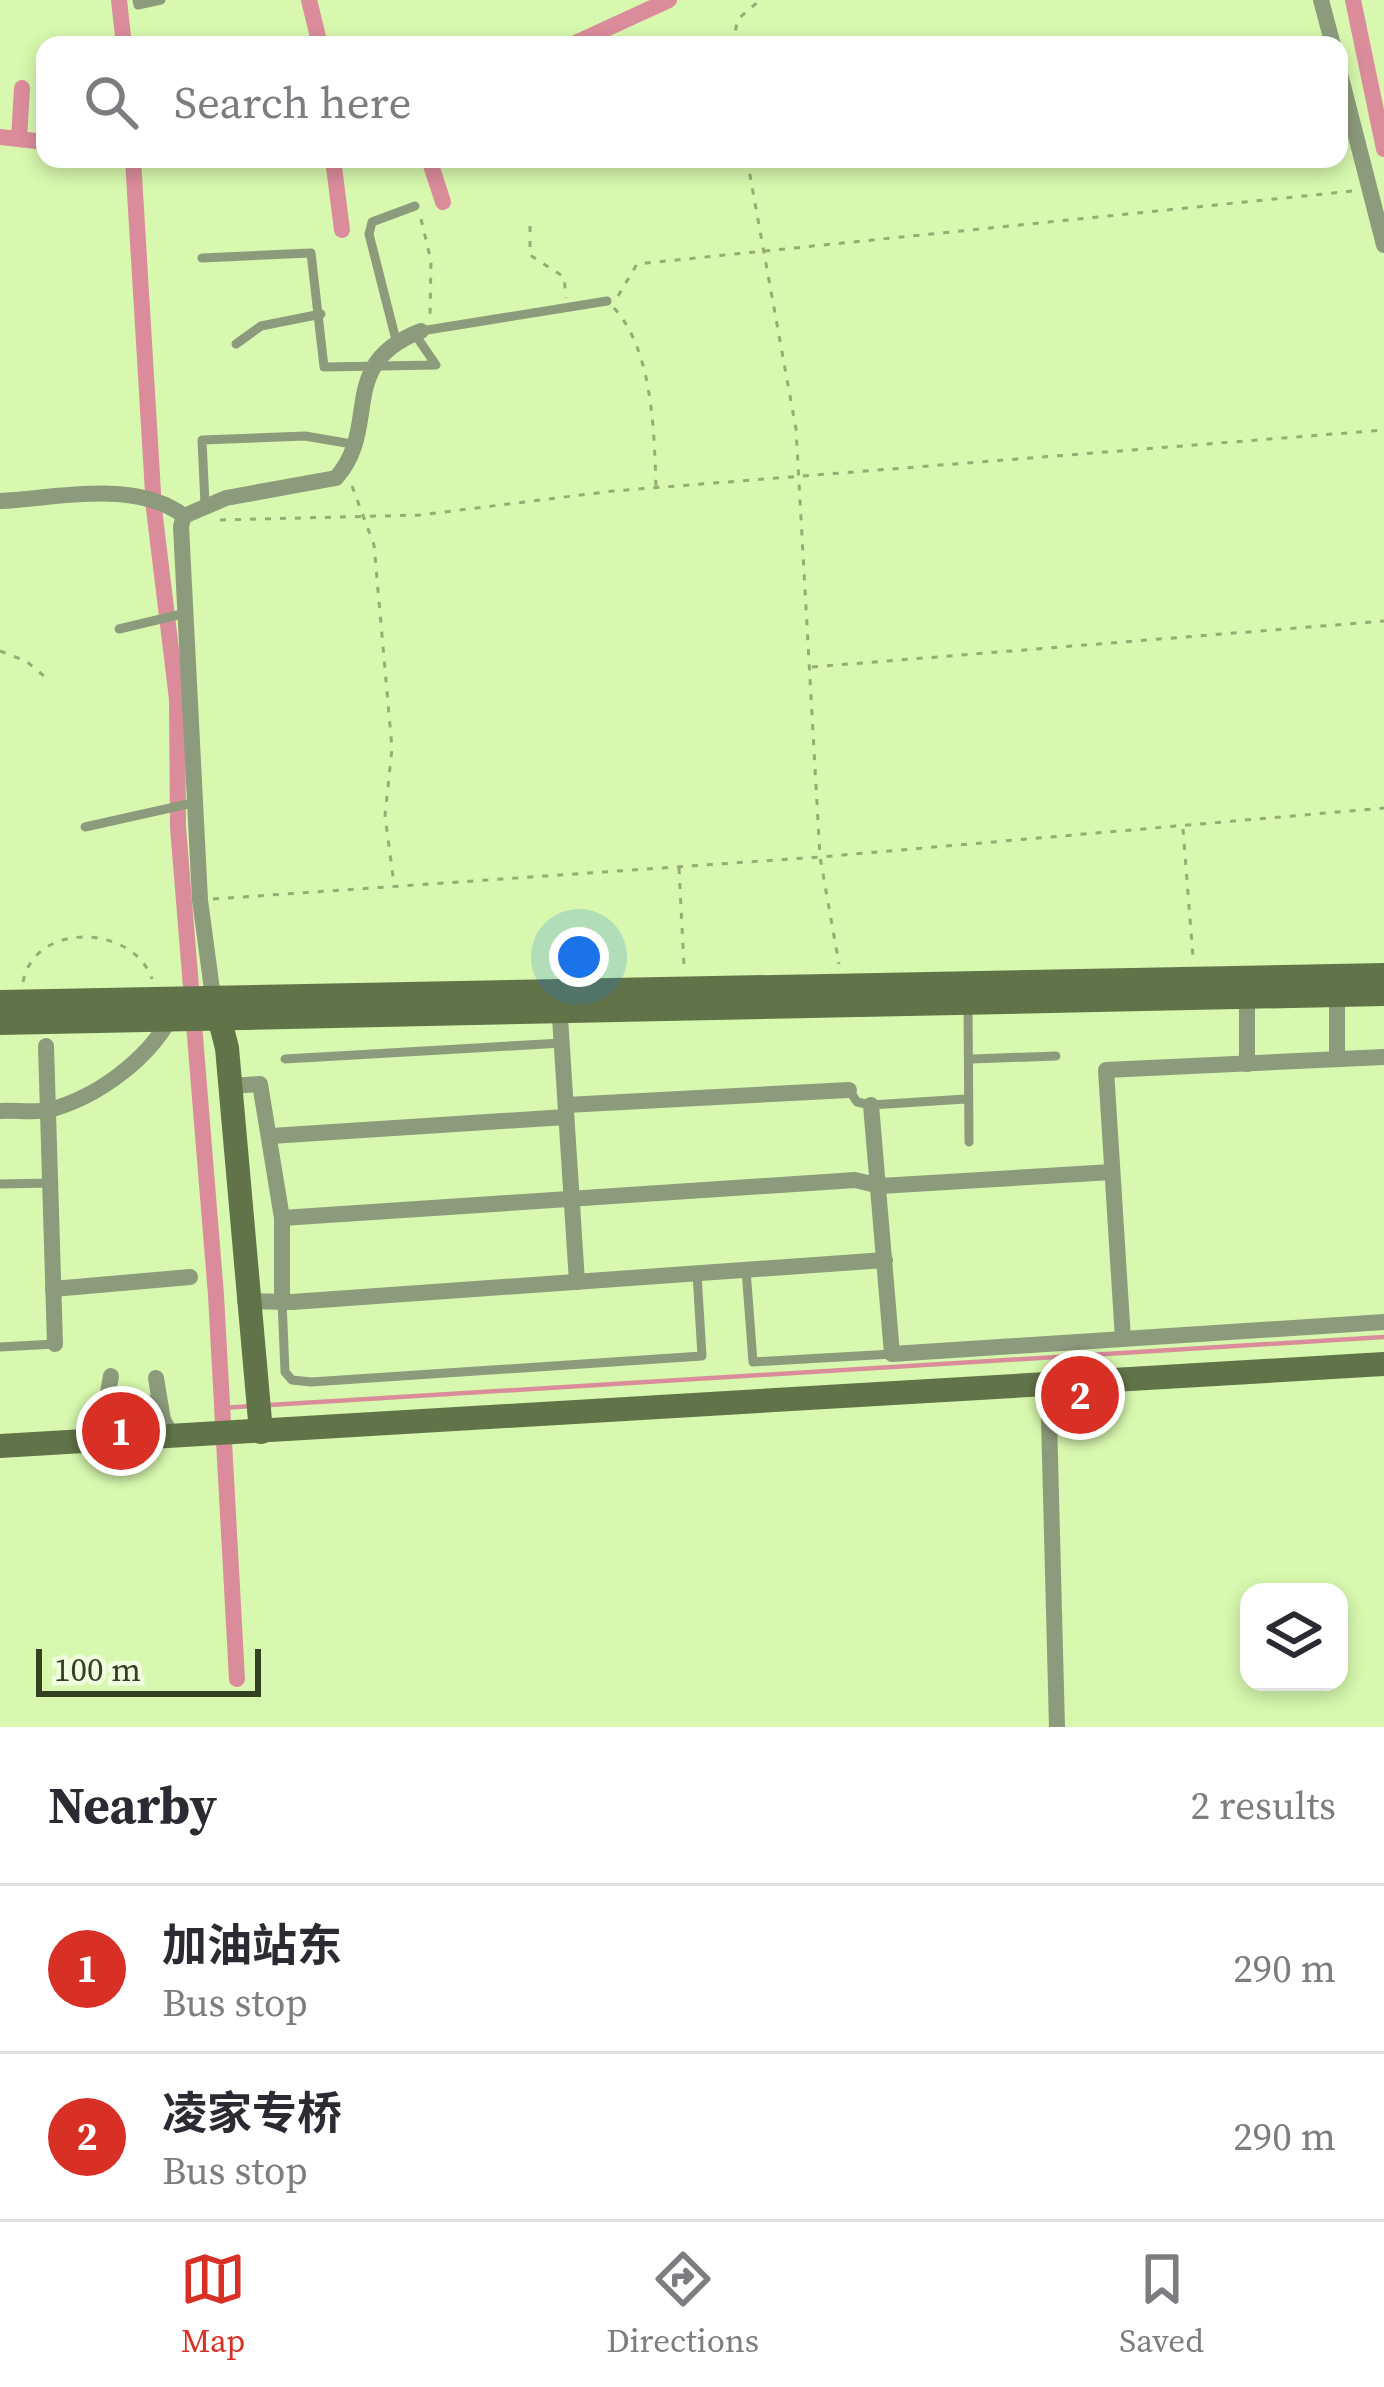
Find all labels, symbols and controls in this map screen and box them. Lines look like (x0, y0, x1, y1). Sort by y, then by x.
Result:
search box (36, 36, 1348, 168)
icon: search (78, 69, 144, 135)
text: Search here (174, 71, 411, 133)
your location (549, 927, 609, 987)
pin: 2 (1041, 1350, 1119, 1440)
pin: 1 (82, 1386, 160, 1476)
map controls (1240, 1583, 1348, 1691)
button: layers (1240, 1583, 1348, 1691)
scale bar (36, 1643, 261, 1696)
text: 100 m (54, 1647, 141, 1692)
text: Nearby (48, 1770, 217, 1840)
text: 2 results (1191, 1779, 1336, 1832)
text: 加油站东 (162, 1914, 342, 1976)
text: 1 (76, 1942, 98, 1995)
text: 290 m (1233, 1942, 1336, 1995)
text: Bus stop (162, 1976, 308, 2029)
text: 凌家专桥 (162, 2082, 342, 2144)
text: 2 (76, 2110, 98, 2163)
text: 290 m (1233, 2110, 1336, 2163)
text: Bus stop (162, 2144, 308, 2197)
tab: Map (180, 2246, 246, 2363)
tab: Directions (606, 2246, 759, 2363)
tab: Saved (1119, 2246, 1204, 2363)

